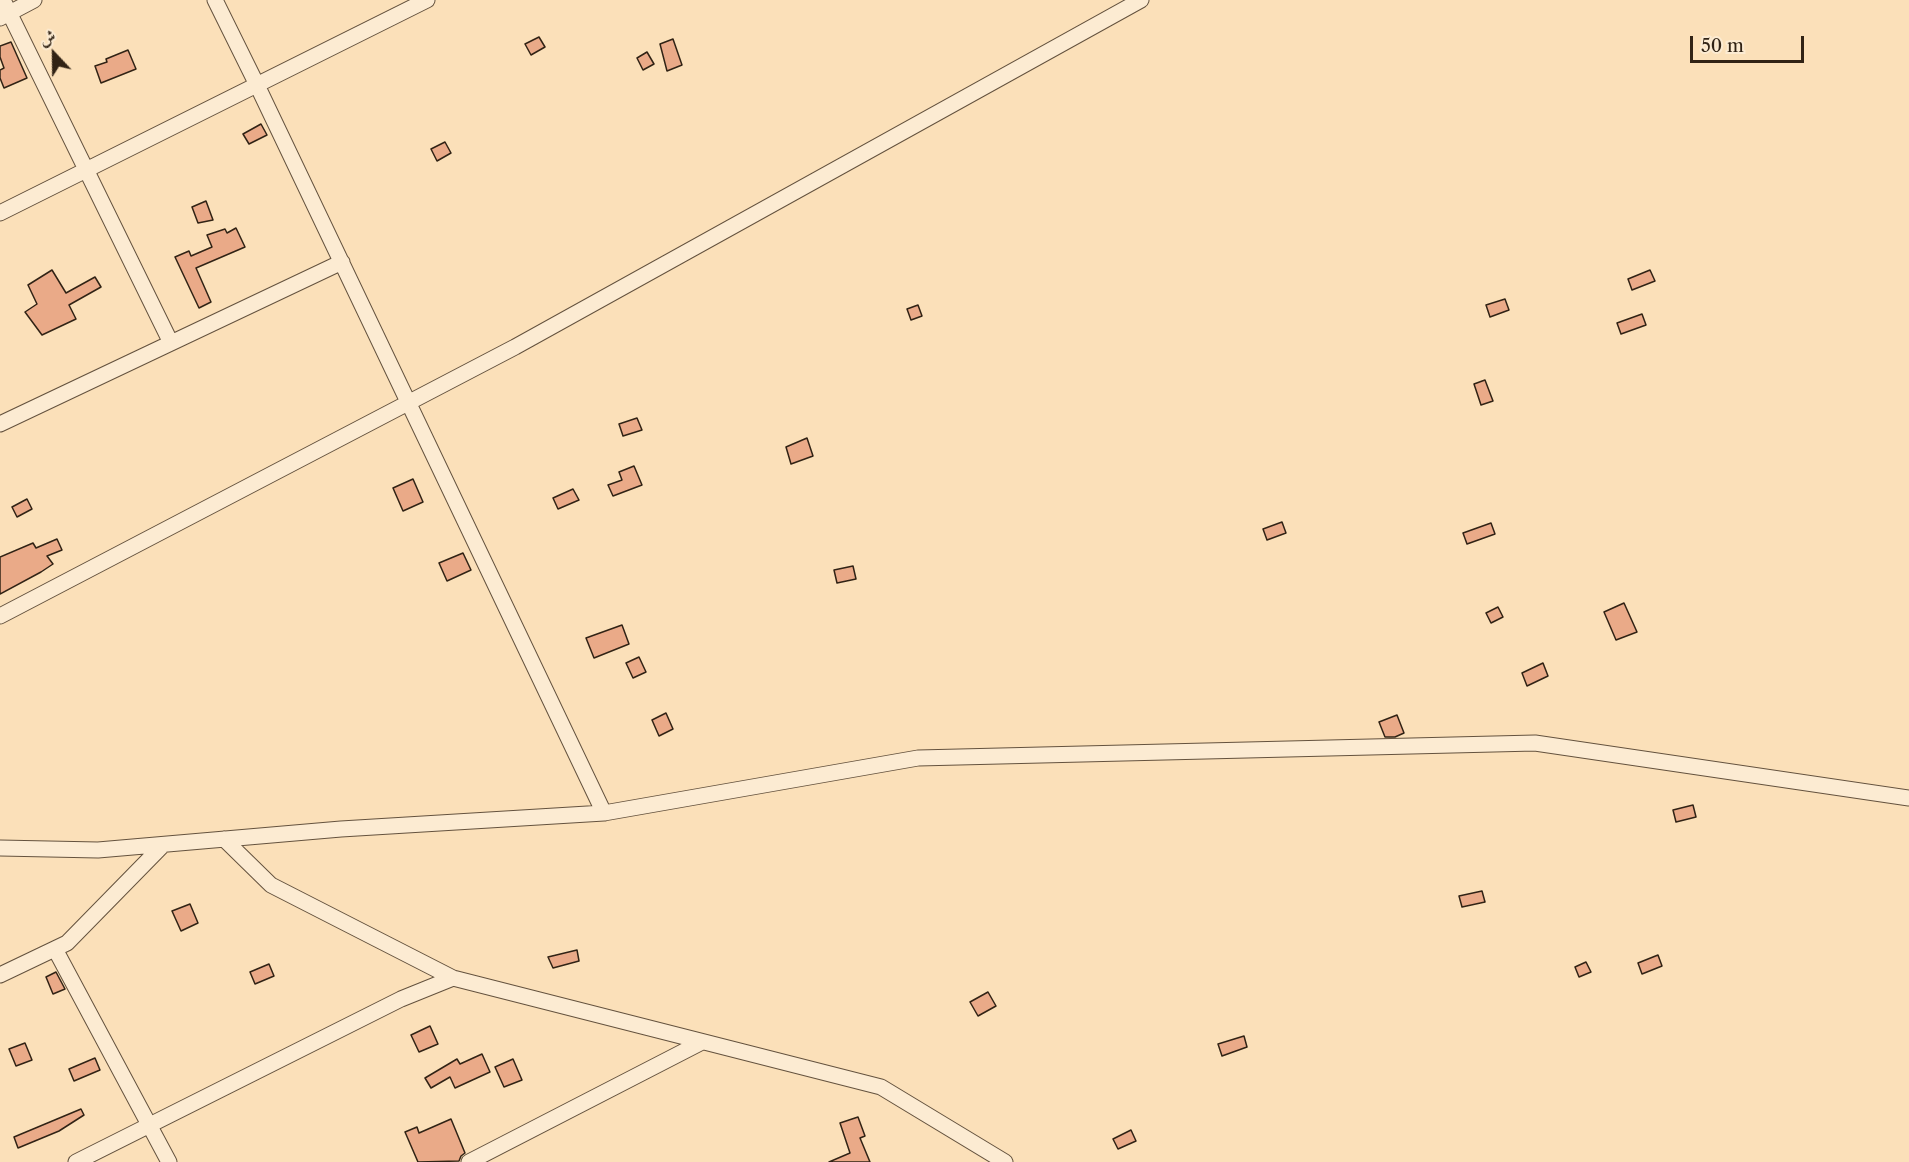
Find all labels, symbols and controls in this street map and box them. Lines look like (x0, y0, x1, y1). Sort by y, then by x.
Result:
north arrow (24, 24, 84, 84)
scale bar (1693, 24, 1807, 62)
text: ش (36, 25, 58, 50)
text: 50 m (1701, 35, 1744, 57)

